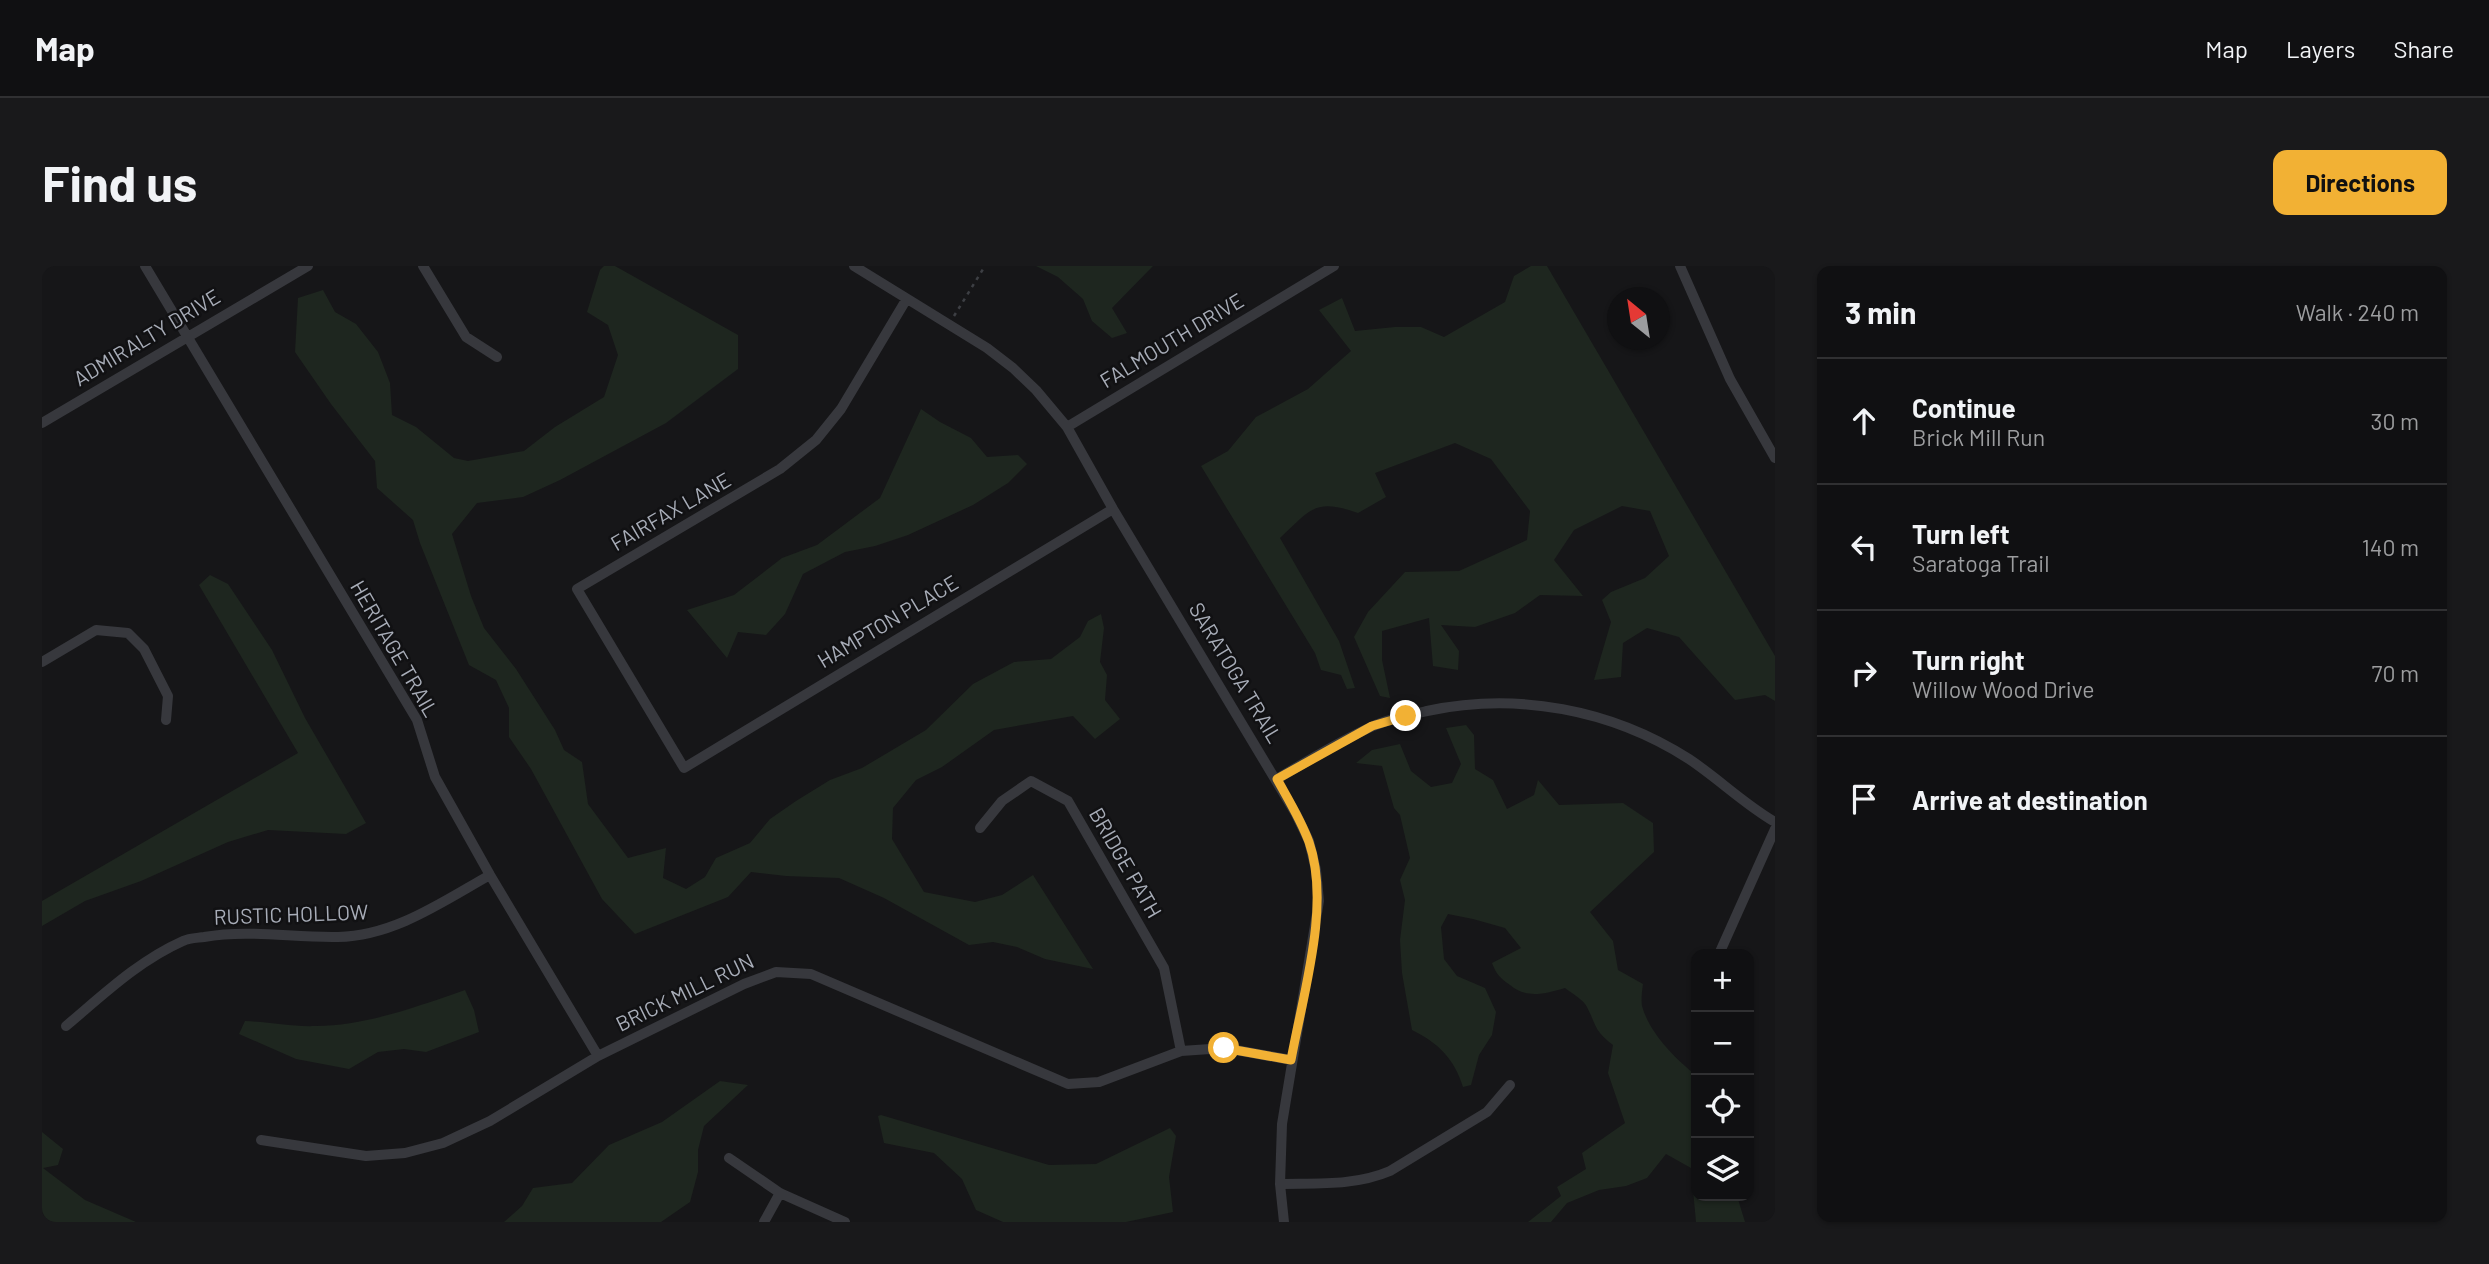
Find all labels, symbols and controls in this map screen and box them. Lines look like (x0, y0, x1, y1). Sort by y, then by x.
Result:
text: Map (35, 28, 95, 68)
text: Map (2205, 34, 2248, 63)
text: Layers (2286, 34, 2355, 63)
text: Share (2393, 34, 2454, 63)
button: Directions (2273, 150, 2447, 215)
text: Find us (42, 153, 197, 212)
street label: ADMIRALTY DRIVE (68, 283, 224, 390)
street label: FALMOUTH DRIVE (1095, 287, 1248, 392)
north arrow (1607, 287, 1670, 350)
text: 3 min (1845, 294, 1916, 330)
text: Walk · 240 m (2296, 298, 2419, 326)
text: Continue (1912, 392, 2016, 423)
icon: ahead (1845, 402, 1883, 440)
text: 30 m (2371, 407, 2419, 435)
text: Brick Mill Run (1912, 423, 2045, 451)
street label: FAIRFAX LANE (606, 466, 735, 555)
text: Turn left (1912, 518, 2010, 549)
icon: left (1845, 528, 1883, 566)
text: 140 m (2362, 533, 2419, 561)
text: Saratoga Trail (1912, 549, 2049, 577)
street label: HAMPTON PLACE (812, 569, 962, 673)
street label: HERITAGE TRAIL (346, 576, 445, 721)
street label: SARATOGA TRAIL (1184, 597, 1288, 747)
text: Turn right (1912, 644, 2025, 675)
icon: right (1845, 654, 1883, 692)
text: 70 m (2372, 659, 2419, 687)
text: Willow Wood Drive (1912, 675, 2094, 703)
route end (1390, 700, 1421, 731)
icon: arrive (1845, 780, 1883, 818)
text: Arrive at destination (1912, 784, 2148, 815)
street label: BRIDGE PATH (1085, 803, 1168, 922)
street label: RUSTIC HOLLOW (213, 898, 369, 929)
street label: BRICK MILL RUN (611, 947, 757, 1036)
map controls (1691, 949, 1754, 1201)
button: + (1691, 949, 1754, 1012)
button: − (1691, 1012, 1754, 1075)
route start (1208, 1032, 1239, 1063)
button: locate (1691, 1075, 1754, 1138)
button: layers (1691, 1138, 1754, 1201)

